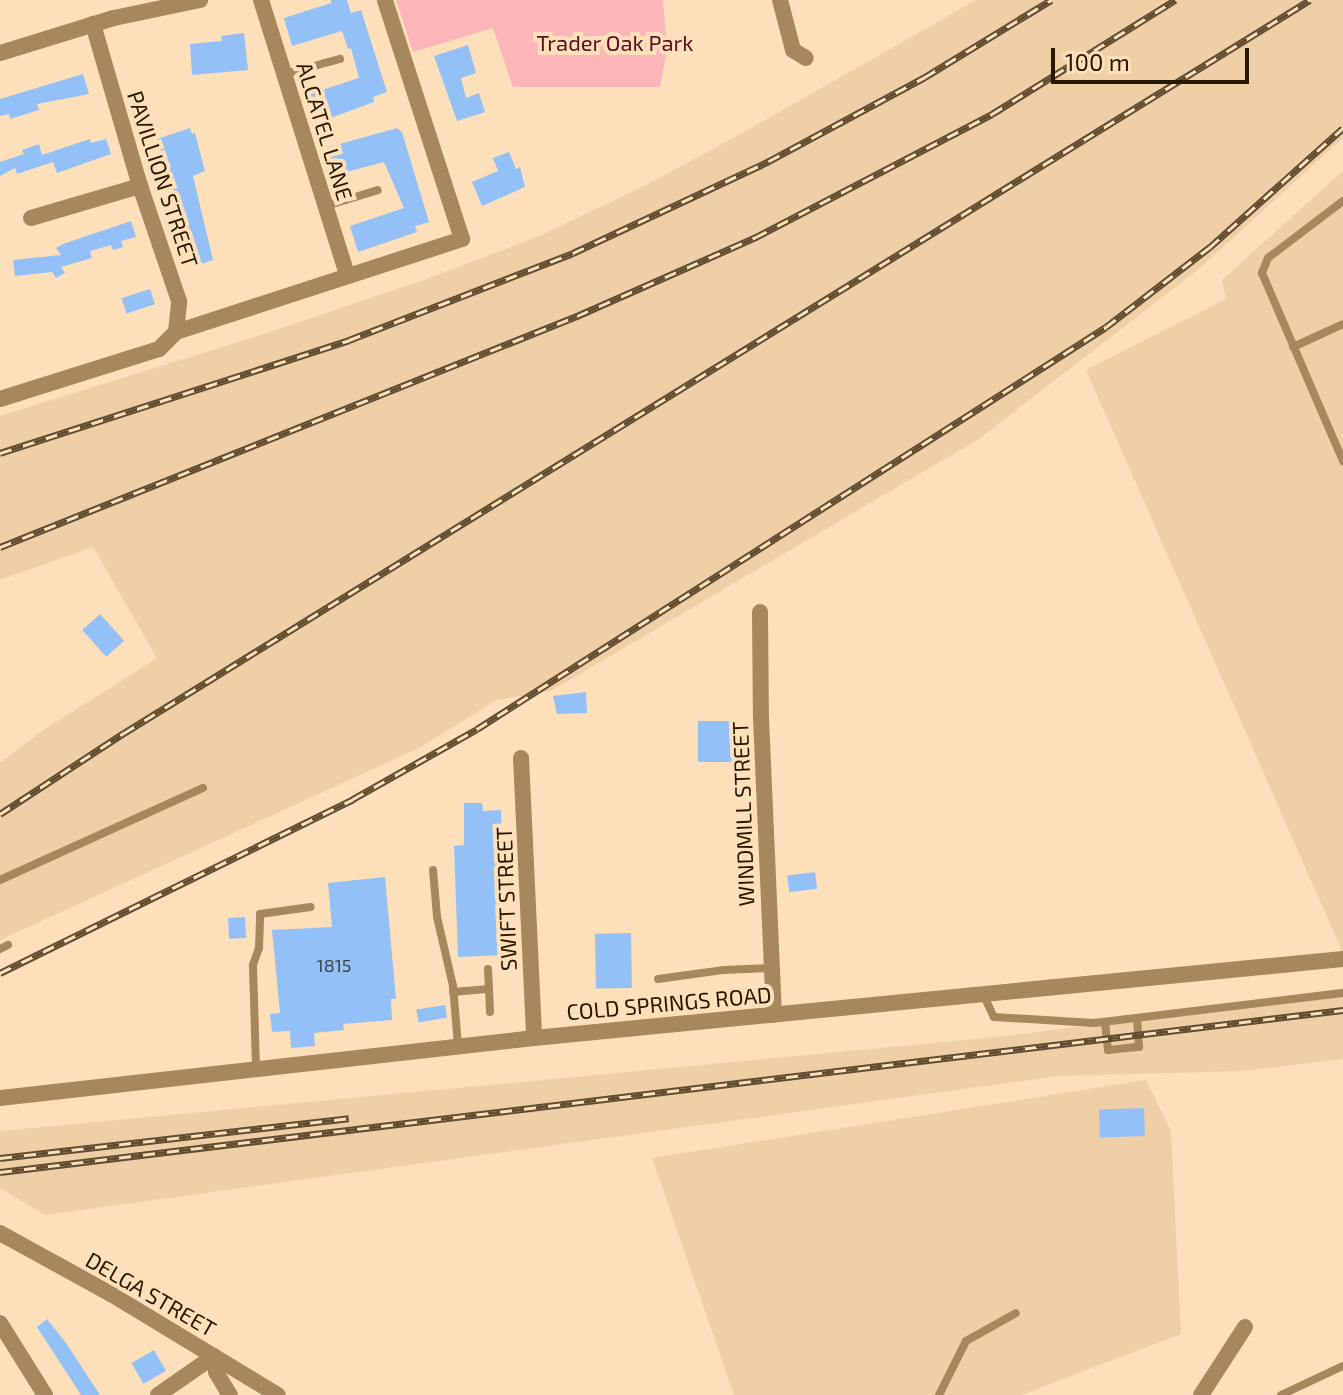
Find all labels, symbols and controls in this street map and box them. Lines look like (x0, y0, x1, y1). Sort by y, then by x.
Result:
park label: Trader Oak Park (536, 30, 694, 56)
scale bar (1055, 32, 1253, 82)
text: 100 m (1065, 47, 1130, 76)
street label: ALCATEL LANE (291, 58, 359, 204)
street label: PAVILLION STREET (122, 87, 204, 271)
street label: WINDMILL STREET (727, 721, 759, 907)
street label: SWIFT STREET (490, 826, 522, 972)
house number: 1815 (317, 954, 351, 976)
street label: COLD SPRINGS ROAD (565, 981, 773, 1025)
street label: DELGA STREET (81, 1246, 221, 1342)

